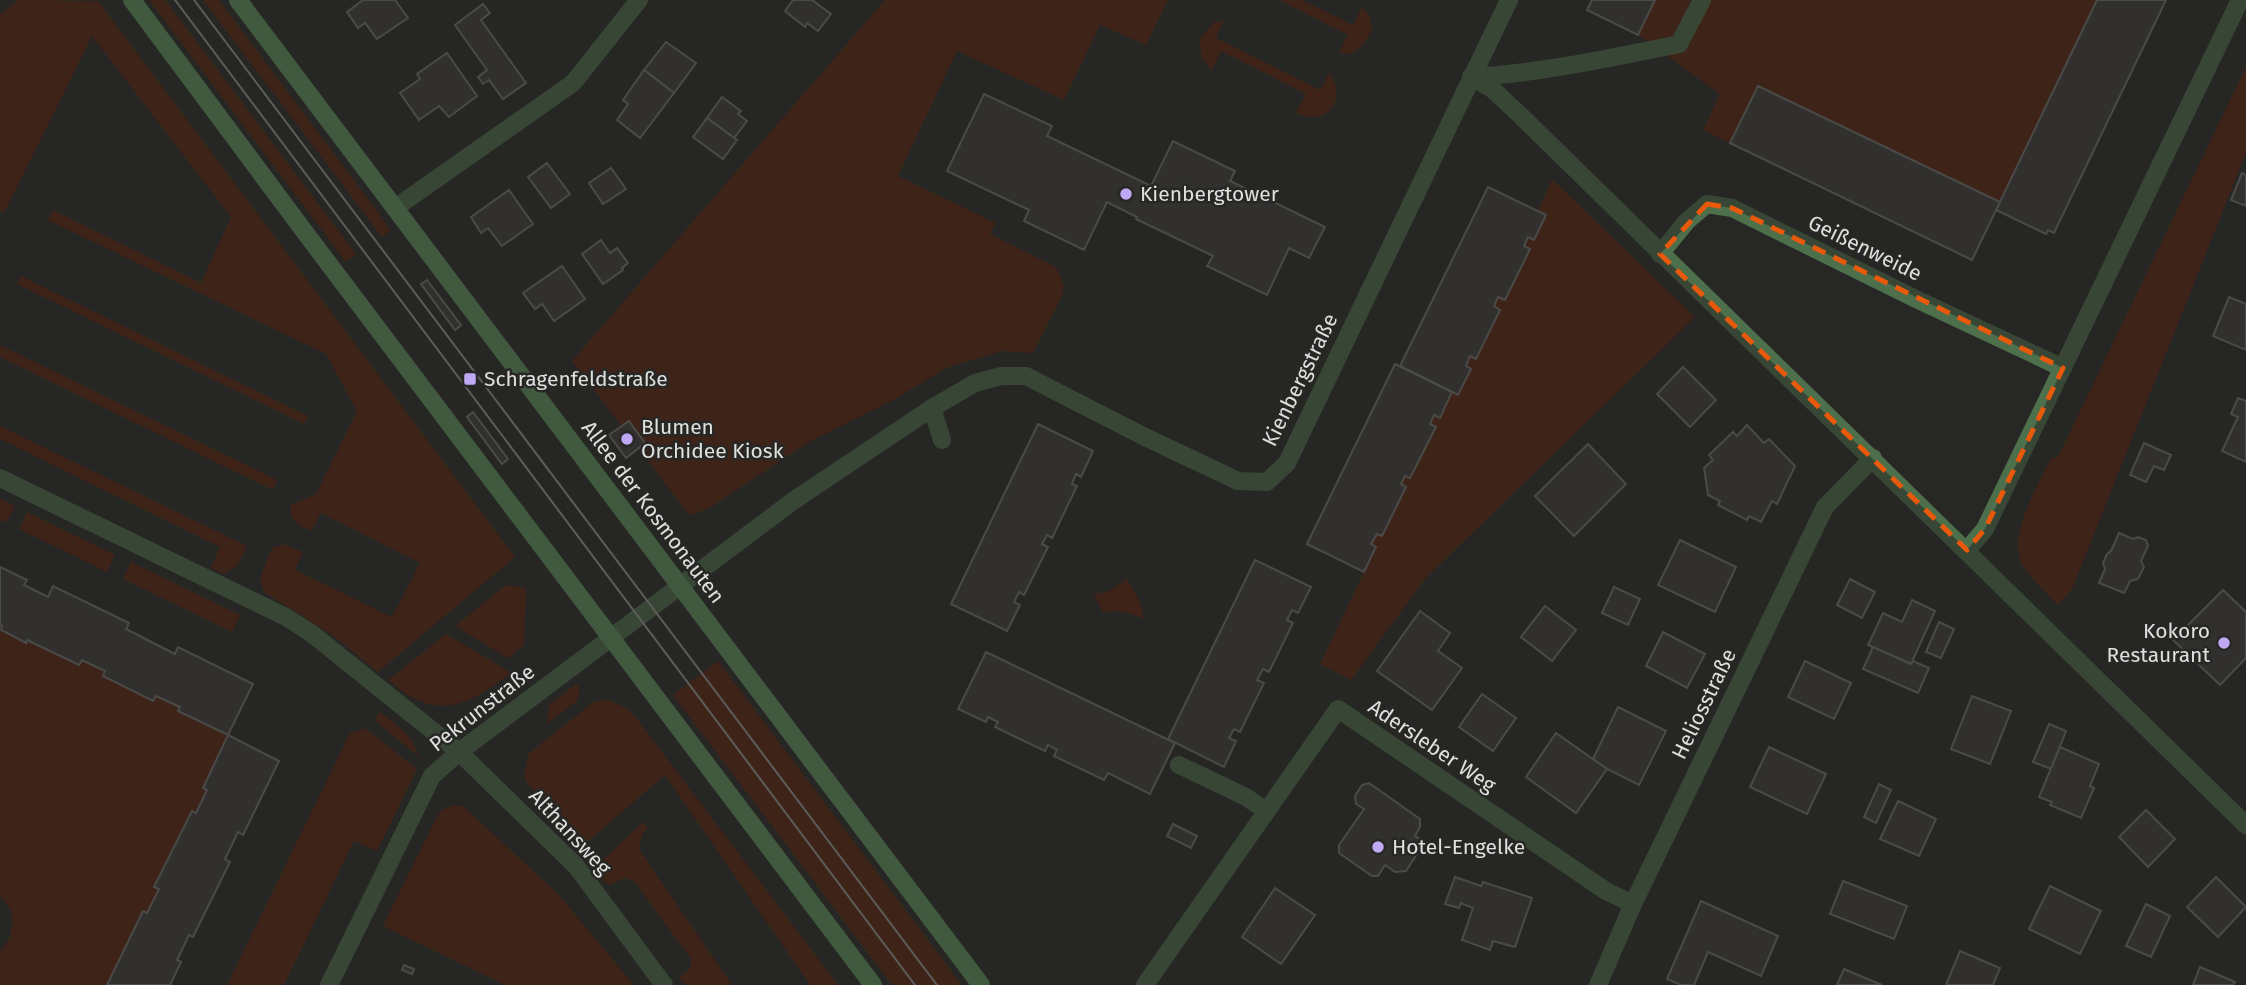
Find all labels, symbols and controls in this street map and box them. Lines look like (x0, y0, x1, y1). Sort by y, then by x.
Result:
place label: Kienbergtower (1140, 181, 1279, 207)
marker: Kienbergtower (1118, 186, 1134, 202)
street label: Geißenweide (1804, 209, 1926, 287)
street label: Kienbergstraße (1257, 309, 1343, 451)
place label: Schragenfeldstraße (484, 366, 668, 392)
marker: Schragenfeldstraße (462, 371, 478, 387)
place label: Blumen Orchidee Kiosk (641, 414, 784, 464)
street label: Allee der Kosmonauten (576, 416, 730, 608)
marker: Blumen Orchidee Kiosk (619, 431, 635, 447)
place label: Kokoro Restaurant (2107, 618, 2210, 668)
marker: Kokoro Restaurant (2216, 635, 2232, 651)
street label: Heliosstraße (1666, 644, 1742, 764)
street label: Pekrunstraße (424, 659, 540, 757)
street label: Adersleber Weg (1363, 694, 1501, 798)
street label: Althansweg (523, 783, 617, 881)
place label: Hotel-Engelke (1392, 834, 1525, 860)
marker: Hotel-Engelke (1370, 839, 1386, 855)

